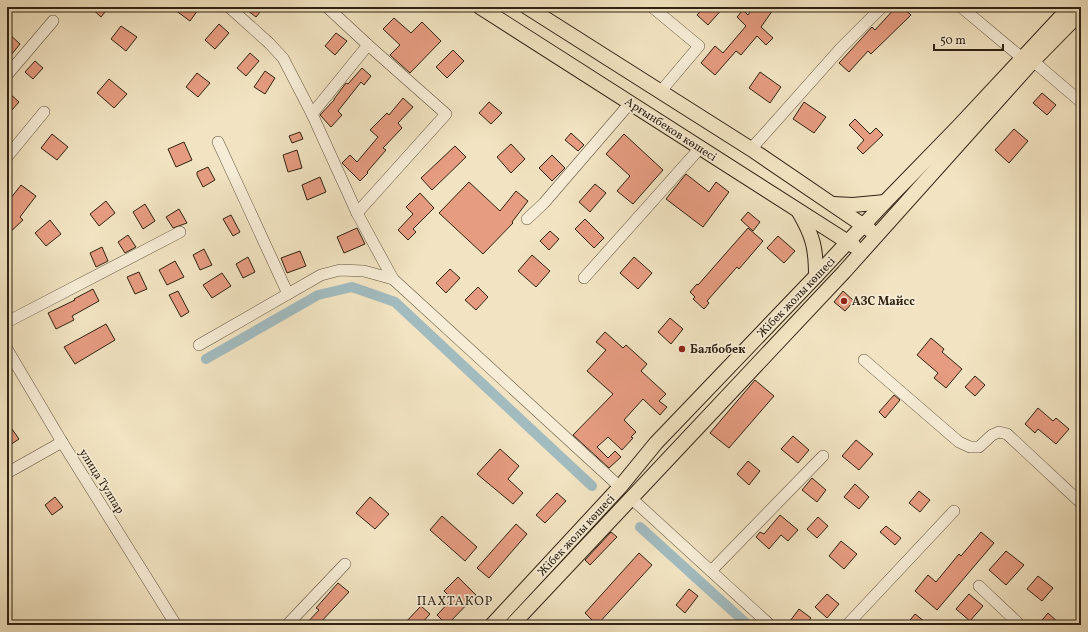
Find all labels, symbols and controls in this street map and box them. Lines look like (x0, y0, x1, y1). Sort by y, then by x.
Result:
scale bar (934, 26, 1003, 52)
text: 50 m (940, 33, 966, 49)
street label: Арғынбеков көшесі (621, 94, 720, 166)
street label: Жібек жолы көшесі (754, 254, 840, 342)
place label: АЗС Майсс (852, 294, 915, 310)
marker: АЗС Майсс (839, 296, 849, 306)
place label: Балбобек (690, 342, 745, 358)
marker: Балбобек (677, 344, 687, 354)
street label: улица Тулпар (75, 446, 128, 517)
street label: Жібек жолы көшесі (535, 491, 619, 580)
district label: ПАХТАКОР (417, 593, 493, 611)

